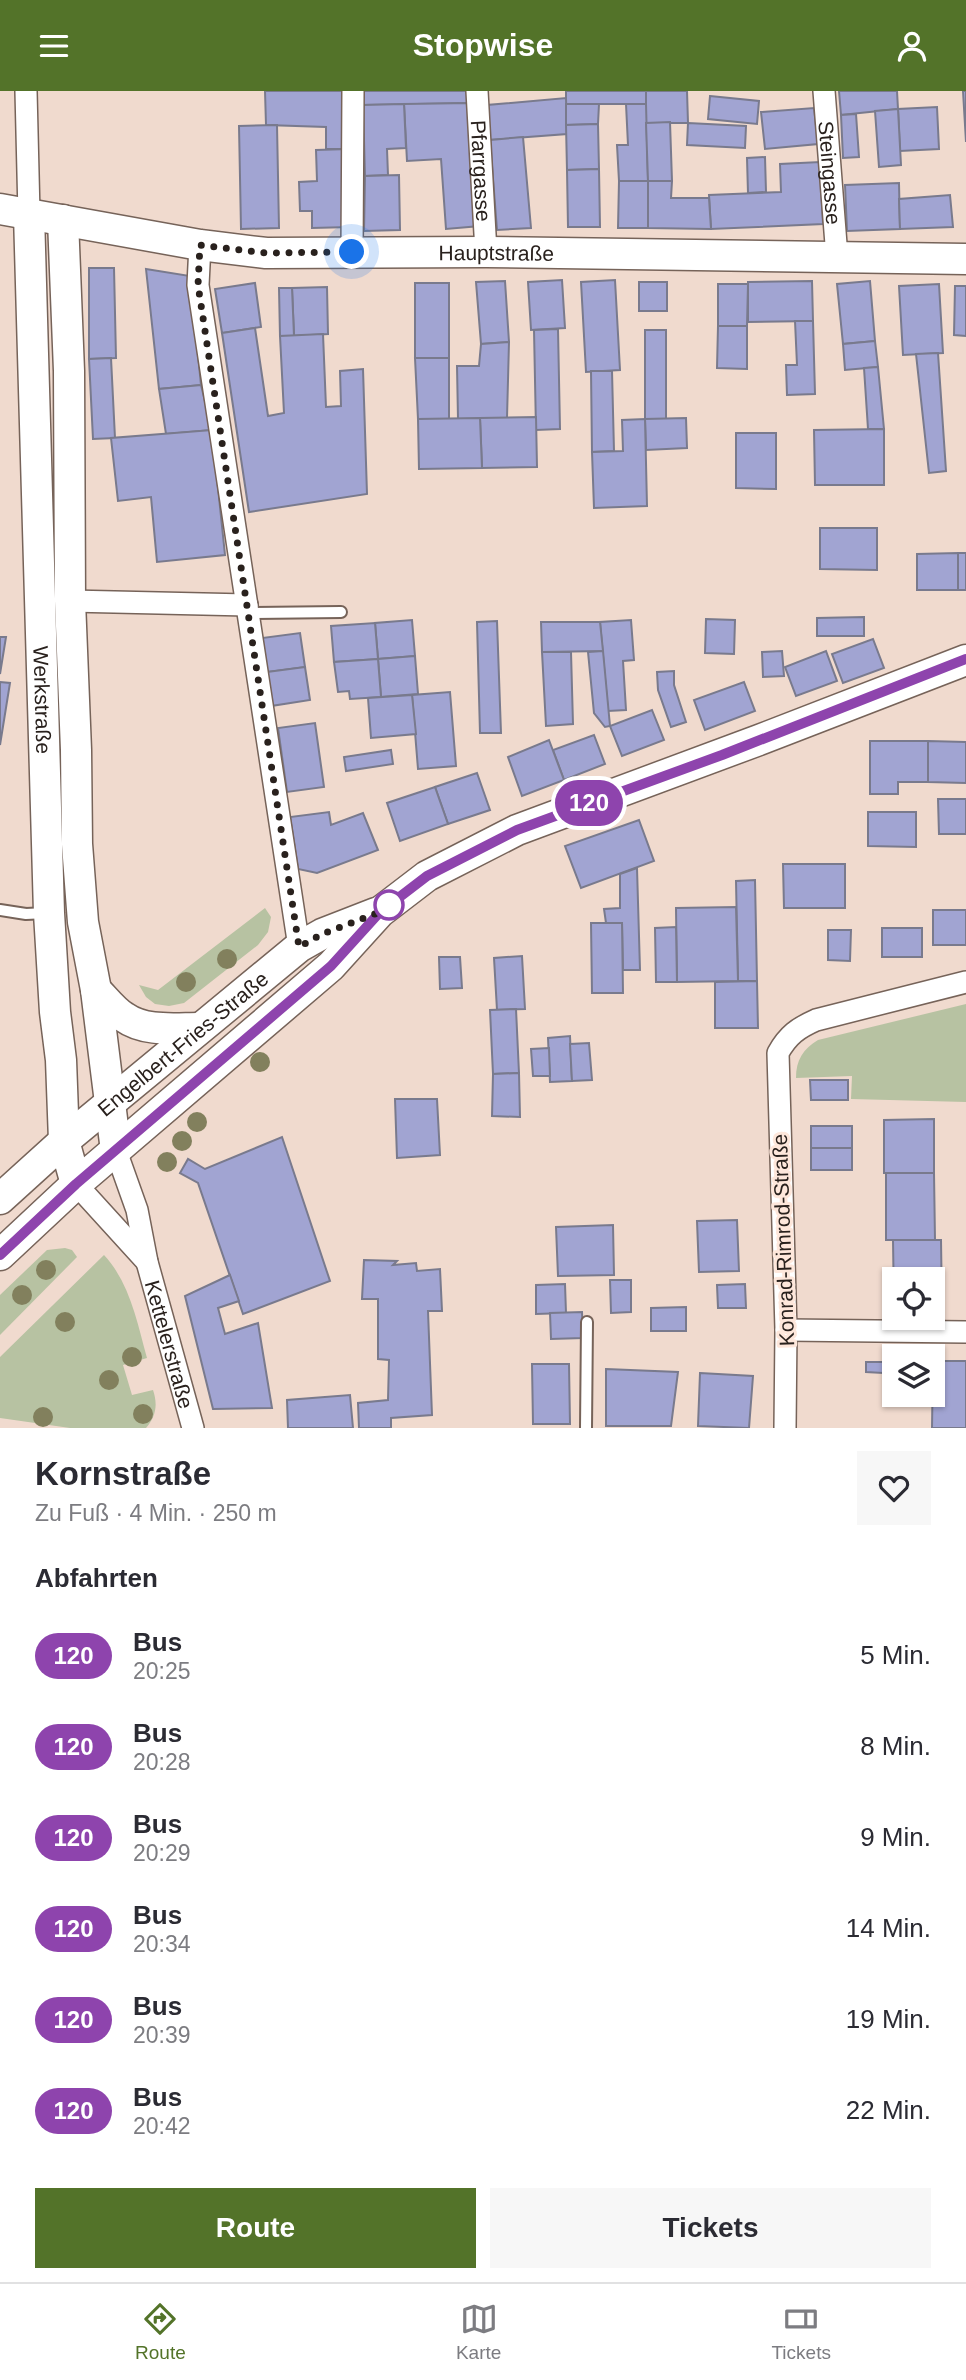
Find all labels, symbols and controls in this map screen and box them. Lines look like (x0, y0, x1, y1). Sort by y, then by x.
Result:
icon: menu (35, 27, 73, 65)
text: Stopwise (413, 27, 553, 63)
icon: person (893, 27, 931, 65)
street label: Pfarrgasse (467, 120, 496, 222)
street label: Steingasse (815, 120, 846, 225)
your location (334, 234, 369, 269)
street label: Hauptstraße (438, 240, 554, 264)
street label: Werkstraße (30, 645, 56, 754)
line badge: 120 (549, 780, 629, 826)
text: 120 (569, 789, 609, 816)
unlabelled marker (374, 890, 404, 920)
street label: Engelbert-Fries-Straße (93, 966, 272, 1120)
street label: Konrad-Rimrod-Straße (768, 1133, 798, 1347)
map controls (882, 1267, 945, 1407)
button: locate (882, 1267, 945, 1330)
street label: Kettelerstraße (141, 1278, 199, 1411)
button: layers (882, 1344, 945, 1407)
button: heart (857, 1451, 931, 1525)
text: Kornstraße (35, 1455, 211, 1492)
text: Zu Fuß · 4 Min. · 250 m (35, 1500, 277, 1526)
text: Abfahrten (35, 1563, 158, 1593)
text: Bus (133, 1627, 182, 1657)
text: 5 Min. (860, 1640, 931, 1670)
text: 120 (53, 1642, 94, 1669)
text: 20:25 (133, 1658, 191, 1684)
text: Bus (133, 1718, 182, 1748)
text: 8 Min. (860, 1731, 931, 1761)
text: 120 (53, 1733, 94, 1760)
text: 20:28 (133, 1749, 191, 1775)
text: Bus (133, 1809, 182, 1839)
text: 9 Min. (860, 1822, 931, 1852)
text: 120 (53, 1824, 94, 1851)
text: 20:29 (133, 1840, 191, 1866)
text: Bus (133, 1900, 182, 1930)
text: 14 Min. (846, 1913, 931, 1943)
text: 120 (53, 1915, 94, 1942)
text: 20:34 (133, 1931, 191, 1957)
text: Bus (133, 1991, 182, 2021)
text: 19 Min. (846, 2004, 931, 2034)
text: 120 (53, 2006, 94, 2033)
text: 20:39 (133, 2022, 191, 2048)
text: Bus (133, 2082, 182, 2112)
text: 22 Min. (846, 2095, 931, 2125)
text: 120 (53, 2097, 94, 2124)
text: 20:42 (133, 2113, 191, 2139)
button: Route (35, 2188, 476, 2268)
button: Tickets (490, 2188, 931, 2268)
tab: Route (135, 2300, 186, 2364)
tab: Karte (456, 2300, 501, 2364)
tab: Tickets (771, 2300, 831, 2364)

